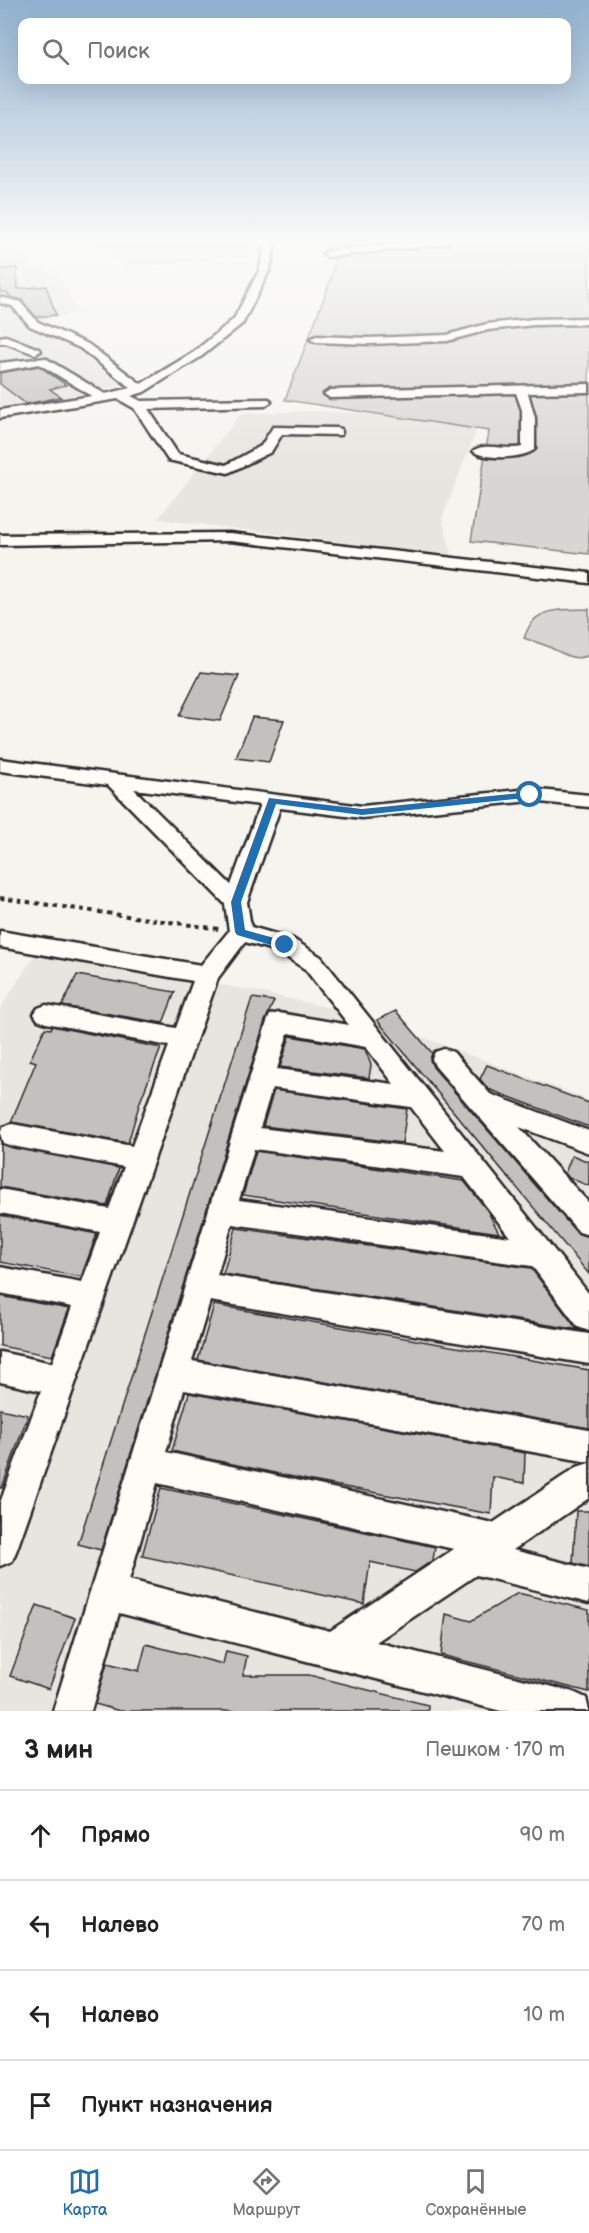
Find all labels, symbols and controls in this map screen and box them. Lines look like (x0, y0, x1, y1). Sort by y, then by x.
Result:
search box (18, 18, 571, 84)
icon: search (39, 35, 72, 68)
text: Поиск (87, 38, 150, 65)
route start (516, 781, 542, 807)
route end (271, 931, 297, 957)
text: 3 мин (24, 1735, 93, 1766)
text: Пешком · 170 m (425, 1738, 565, 1762)
icon: ahead (24, 1819, 57, 1852)
text: Прямо (81, 1822, 150, 1849)
text: 90 m (520, 1823, 565, 1847)
icon: left (24, 1909, 57, 1942)
text: Налево (81, 1912, 159, 1939)
text: 70 m (521, 1913, 565, 1937)
icon: left (24, 1999, 57, 2032)
text: Налево (81, 2002, 159, 2029)
text: 10 m (524, 2003, 565, 2027)
icon: arrive (24, 2089, 57, 2122)
text: Пункт назначения (81, 2092, 273, 2119)
tab: Карта (62, 2165, 108, 2220)
tab: Маршрут (232, 2165, 300, 2220)
tab: Сохранённые (425, 2165, 527, 2220)

